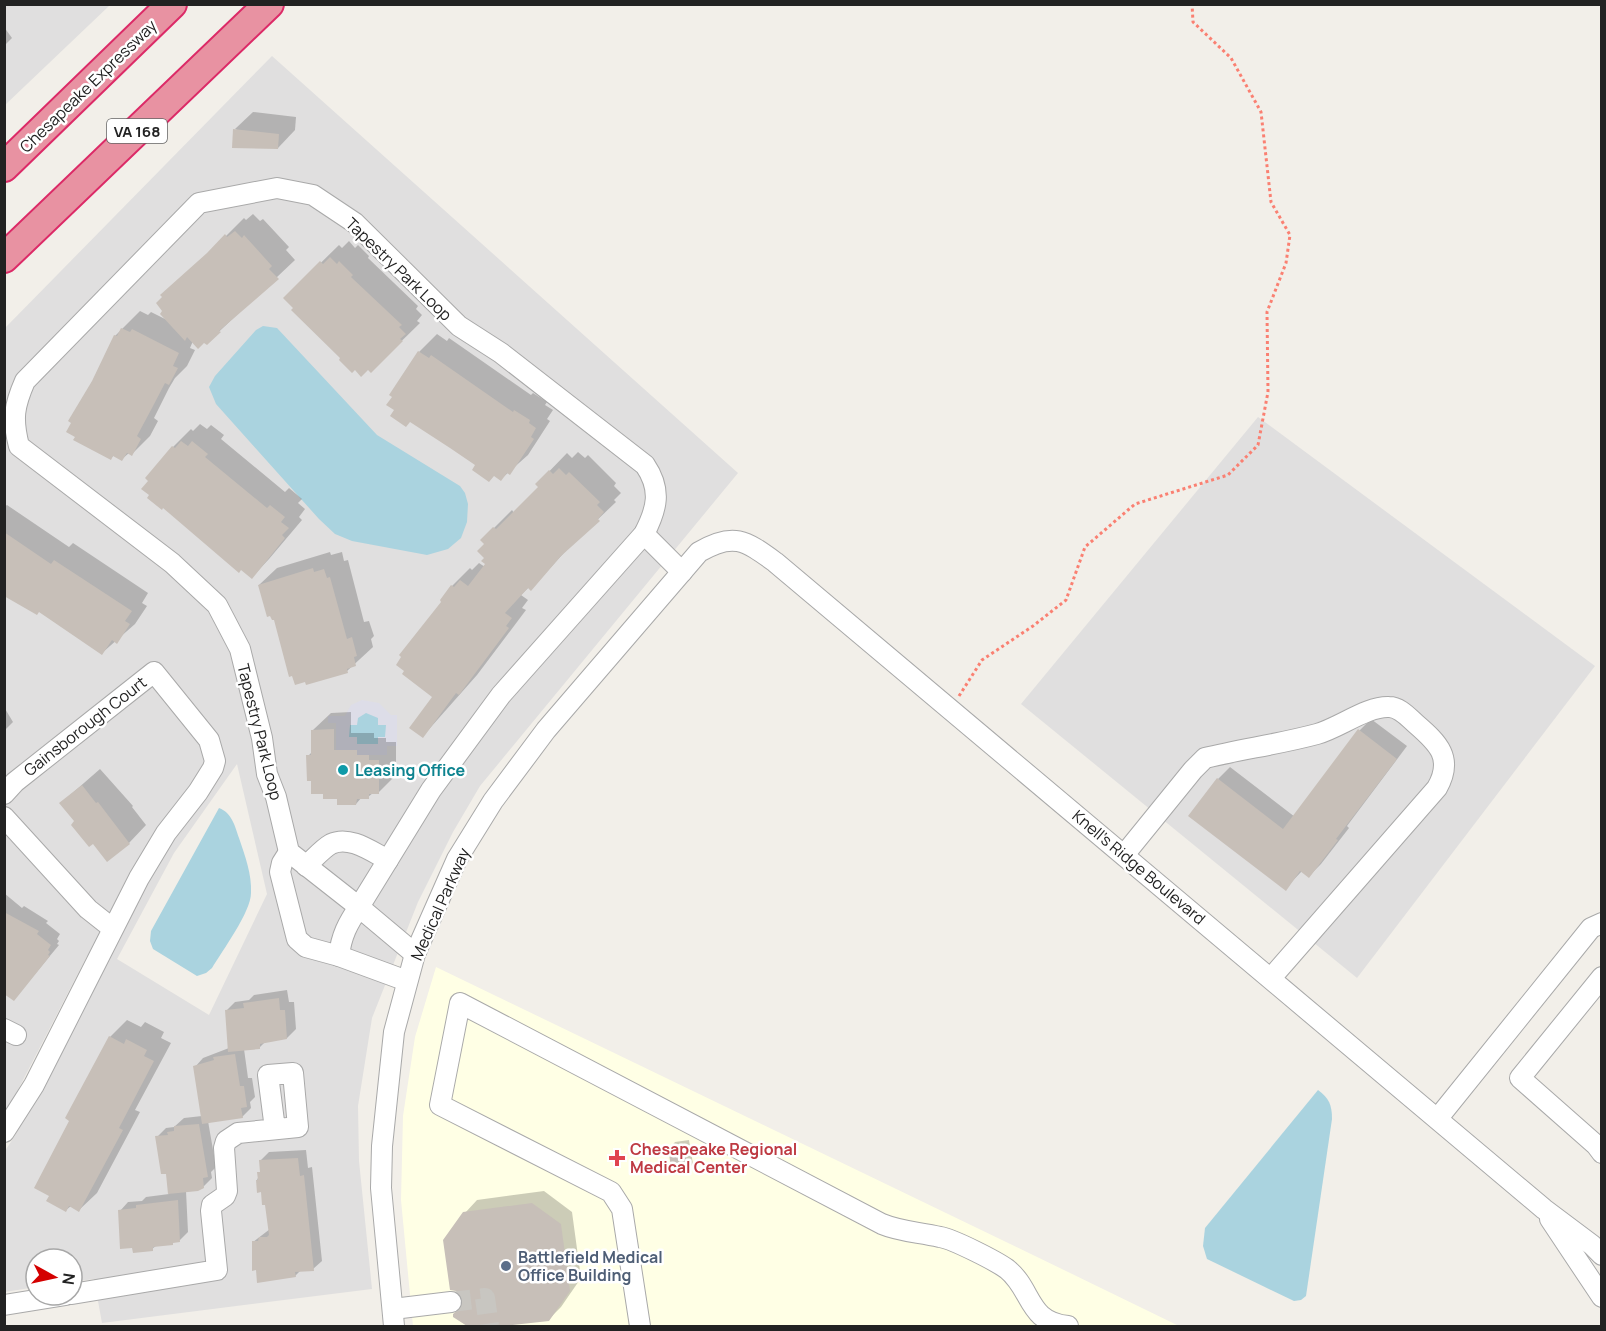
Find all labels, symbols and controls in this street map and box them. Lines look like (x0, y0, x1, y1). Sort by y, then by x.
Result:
street label: Chesapeake Expressway (15, 14, 162, 157)
road number: VA 168 (107, 119, 167, 143)
street label: Tapestry Park Loop (341, 212, 457, 326)
street label: Tapestry Park Loop (232, 661, 288, 803)
street label: Gainsborough Court (19, 671, 151, 781)
place label: Leasing Office (355, 759, 466, 781)
marker: Leasing Office (336, 763, 350, 777)
street label: Knell's Ridge Boulevard (1068, 805, 1210, 929)
street label: Medical Parkway (405, 844, 475, 964)
place label: Chesapeake Regional Medical Center (630, 1138, 797, 1178)
marker: Chesapeake Regional Medical Center (608, 1149, 626, 1167)
place label: Battlefield Medical Office Building (518, 1246, 663, 1286)
north arrow (24, 1247, 84, 1307)
marker: Battlefield Medical Office Building (499, 1259, 513, 1273)
text: N (57, 1272, 81, 1286)

